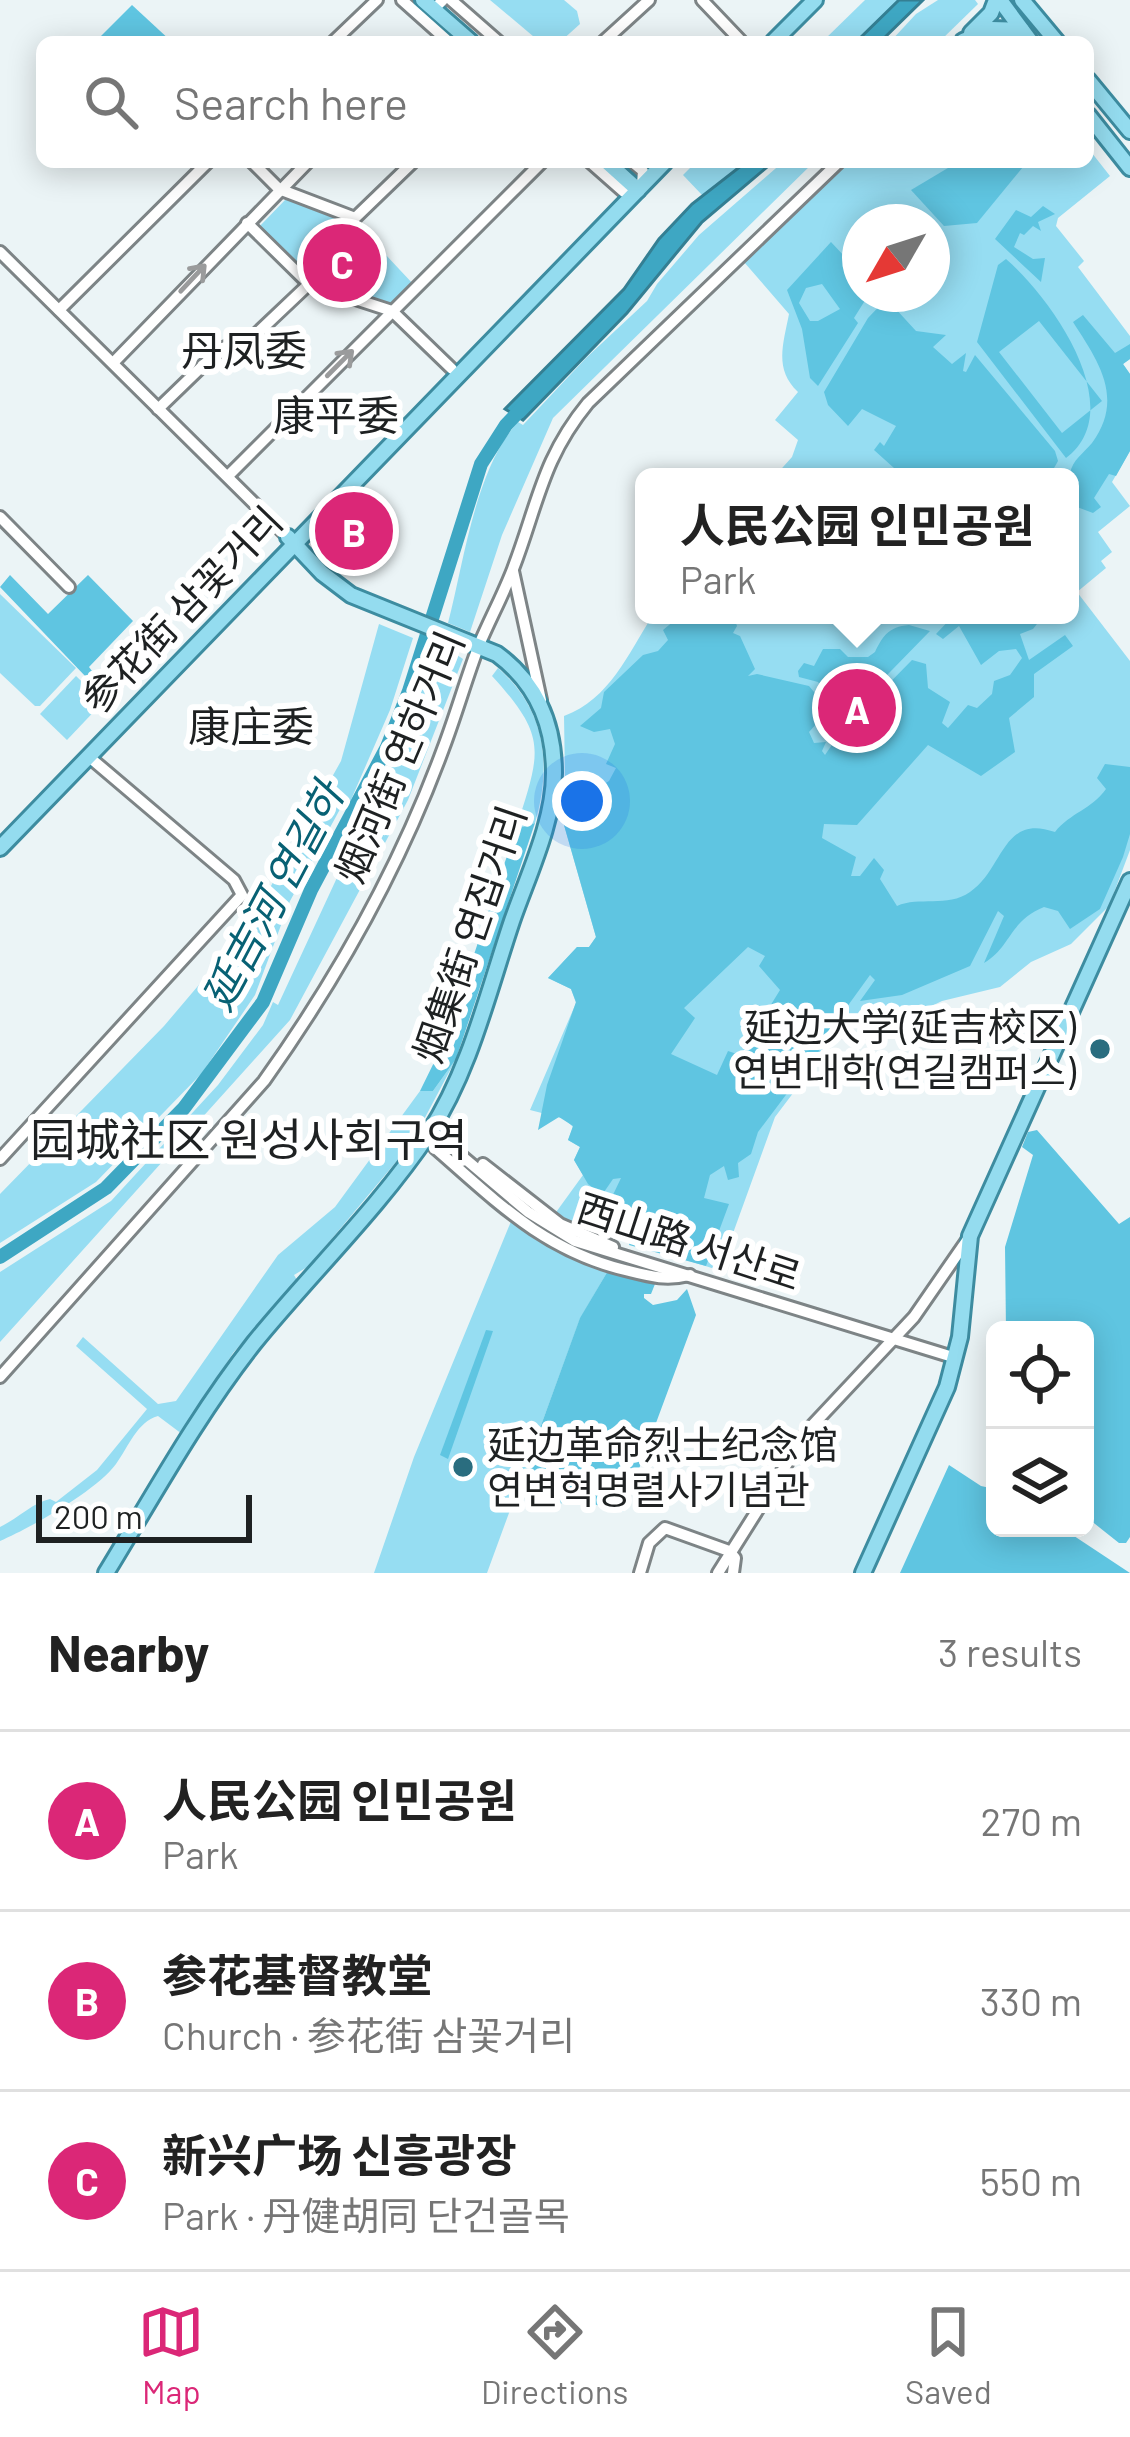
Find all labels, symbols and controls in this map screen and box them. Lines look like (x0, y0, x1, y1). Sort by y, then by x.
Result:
search box (36, 36, 1094, 168)
icon: search (78, 69, 144, 135)
text: Search here (174, 75, 408, 129)
north arrow (842, 204, 950, 312)
pin: C (303, 218, 381, 308)
one-way arrow (179, 264, 207, 294)
district label: 丹凤委 (181, 324, 307, 374)
one-way arrow (325, 350, 354, 378)
district label: 康平委 (273, 389, 399, 439)
popup (635, 468, 1079, 624)
pin: B (315, 486, 393, 576)
street label: 参花街 삼꽃거리 (71, 496, 291, 722)
text: 人民公园 인민공원 (680, 497, 1034, 551)
text: Park (680, 555, 756, 602)
street label: 烟河街 연하거리 (325, 624, 473, 889)
pin: A (818, 663, 896, 753)
district label: 康庄委 (188, 700, 314, 750)
water label: 延吉河 연길하 (190, 769, 354, 1017)
your location (552, 771, 612, 831)
street label: 烟集街 연집거리 (403, 799, 534, 1068)
place label: 延边大学(延吉校区) 연변대학(연길캠퍼스) (733, 1002, 1077, 1094)
marker: 延边大学(延吉校区) 연변대학(연길캠퍼스) (1087, 1036, 1113, 1062)
district label: 园城社区 원성사회구역 (30, 1111, 468, 1165)
street label: 西山路 서산로 (572, 1182, 807, 1299)
map controls (986, 1321, 1094, 1537)
button: locate (986, 1321, 1094, 1429)
place label: 延边革命烈士纪念馆 연변혁명렬사기념관 (487, 1420, 838, 1512)
button: layers (986, 1429, 1094, 1537)
marker: 延边革命烈士纪念馆 연변혁명렬사기념관 (450, 1454, 476, 1480)
scale bar (36, 1489, 252, 1542)
text: 200 m (54, 1496, 143, 1536)
text: Nearby (48, 1621, 209, 1682)
text: 3 results (938, 1628, 1082, 1675)
text: 人民公园 인민공원 (162, 1772, 517, 1826)
text: A (74, 1797, 100, 1844)
text: 270 m (981, 1797, 1082, 1844)
text: Park (162, 1830, 239, 1877)
text: 参花基督教堂 (162, 1947, 432, 2001)
text: B (75, 1977, 99, 2024)
text: 330 m (980, 1977, 1082, 2024)
text: Church · 参花街 삼꽃거리 (162, 2011, 575, 2058)
text: 新兴广场 신흥광장 (162, 2127, 517, 2181)
text: C (75, 2157, 99, 2204)
text: 550 m (980, 2157, 1082, 2204)
text: Park · 丹健胡同 단건골목 (162, 2191, 570, 2238)
tab: Map (138, 2299, 204, 2411)
tab: Directions (481, 2299, 628, 2411)
tab: Saved (905, 2299, 992, 2411)

